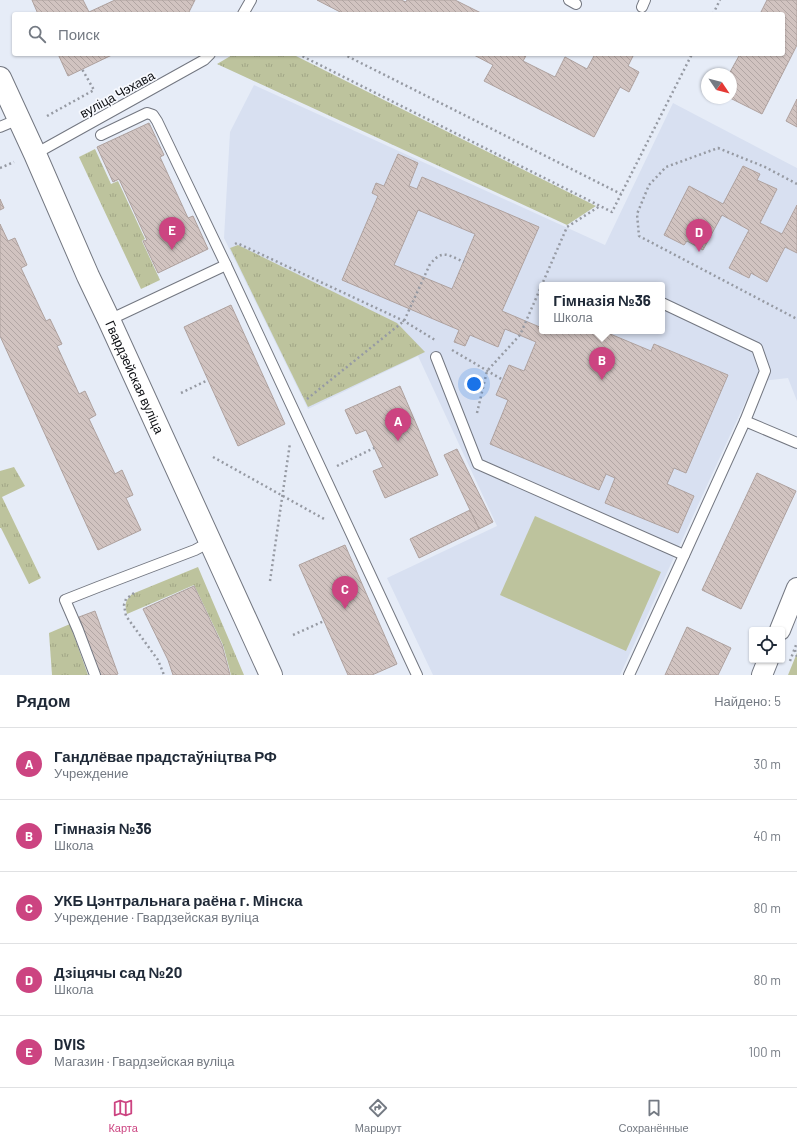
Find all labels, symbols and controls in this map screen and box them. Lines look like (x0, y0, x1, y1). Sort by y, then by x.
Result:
search box (12, 12, 785, 56)
icon: search (26, 23, 48, 45)
text: Поиск (58, 25, 100, 43)
street label: вуліца Чэхава (77, 66, 158, 121)
north arrow (701, 68, 737, 104)
pin: E (159, 217, 185, 250)
pin: D (686, 219, 712, 252)
popup (539, 282, 665, 334)
text: Гімназія №36 (553, 291, 651, 309)
text: Школа (553, 309, 593, 325)
street label: Гвардзейская вуліца (102, 318, 168, 437)
pin: B (589, 347, 615, 380)
your location (464, 374, 484, 394)
pin: A (385, 408, 411, 441)
pin: C (332, 576, 358, 609)
map controls (749, 627, 785, 663)
button: locate (749, 627, 785, 663)
text: Рядом (16, 690, 71, 710)
text: Найдено: 5 (714, 693, 781, 709)
text: Гандлёвае прадстаўніцтва РФ (54, 747, 277, 765)
text: A (25, 756, 33, 772)
text: 30 m (754, 756, 781, 772)
text: Учреждение (54, 765, 129, 781)
text: Гімназія №36 (54, 819, 152, 837)
text: B (25, 828, 33, 844)
text: 40 m (753, 828, 781, 844)
text: Школа (54, 837, 94, 853)
text: УКБ Цэнтральнага раёна г. Мінска (54, 891, 303, 909)
text: C (25, 900, 33, 916)
text: 80 m (754, 900, 781, 916)
text: Учреждение · Гвардзейская вуліца (54, 909, 259, 925)
text: Дзіцячы сад №20 (54, 963, 182, 981)
text: D (25, 972, 33, 988)
text: 80 m (754, 972, 781, 988)
text: Школа (54, 981, 94, 997)
text: DVIS (54, 1035, 85, 1053)
text: E (25, 1044, 33, 1060)
text: 100 m (748, 1044, 781, 1060)
text: Магазин · Гвардзейская вуліца (54, 1053, 235, 1069)
tab: Карта (108, 1097, 138, 1134)
tab: Маршрут (355, 1097, 402, 1134)
tab: Сохранённые (619, 1097, 689, 1134)

